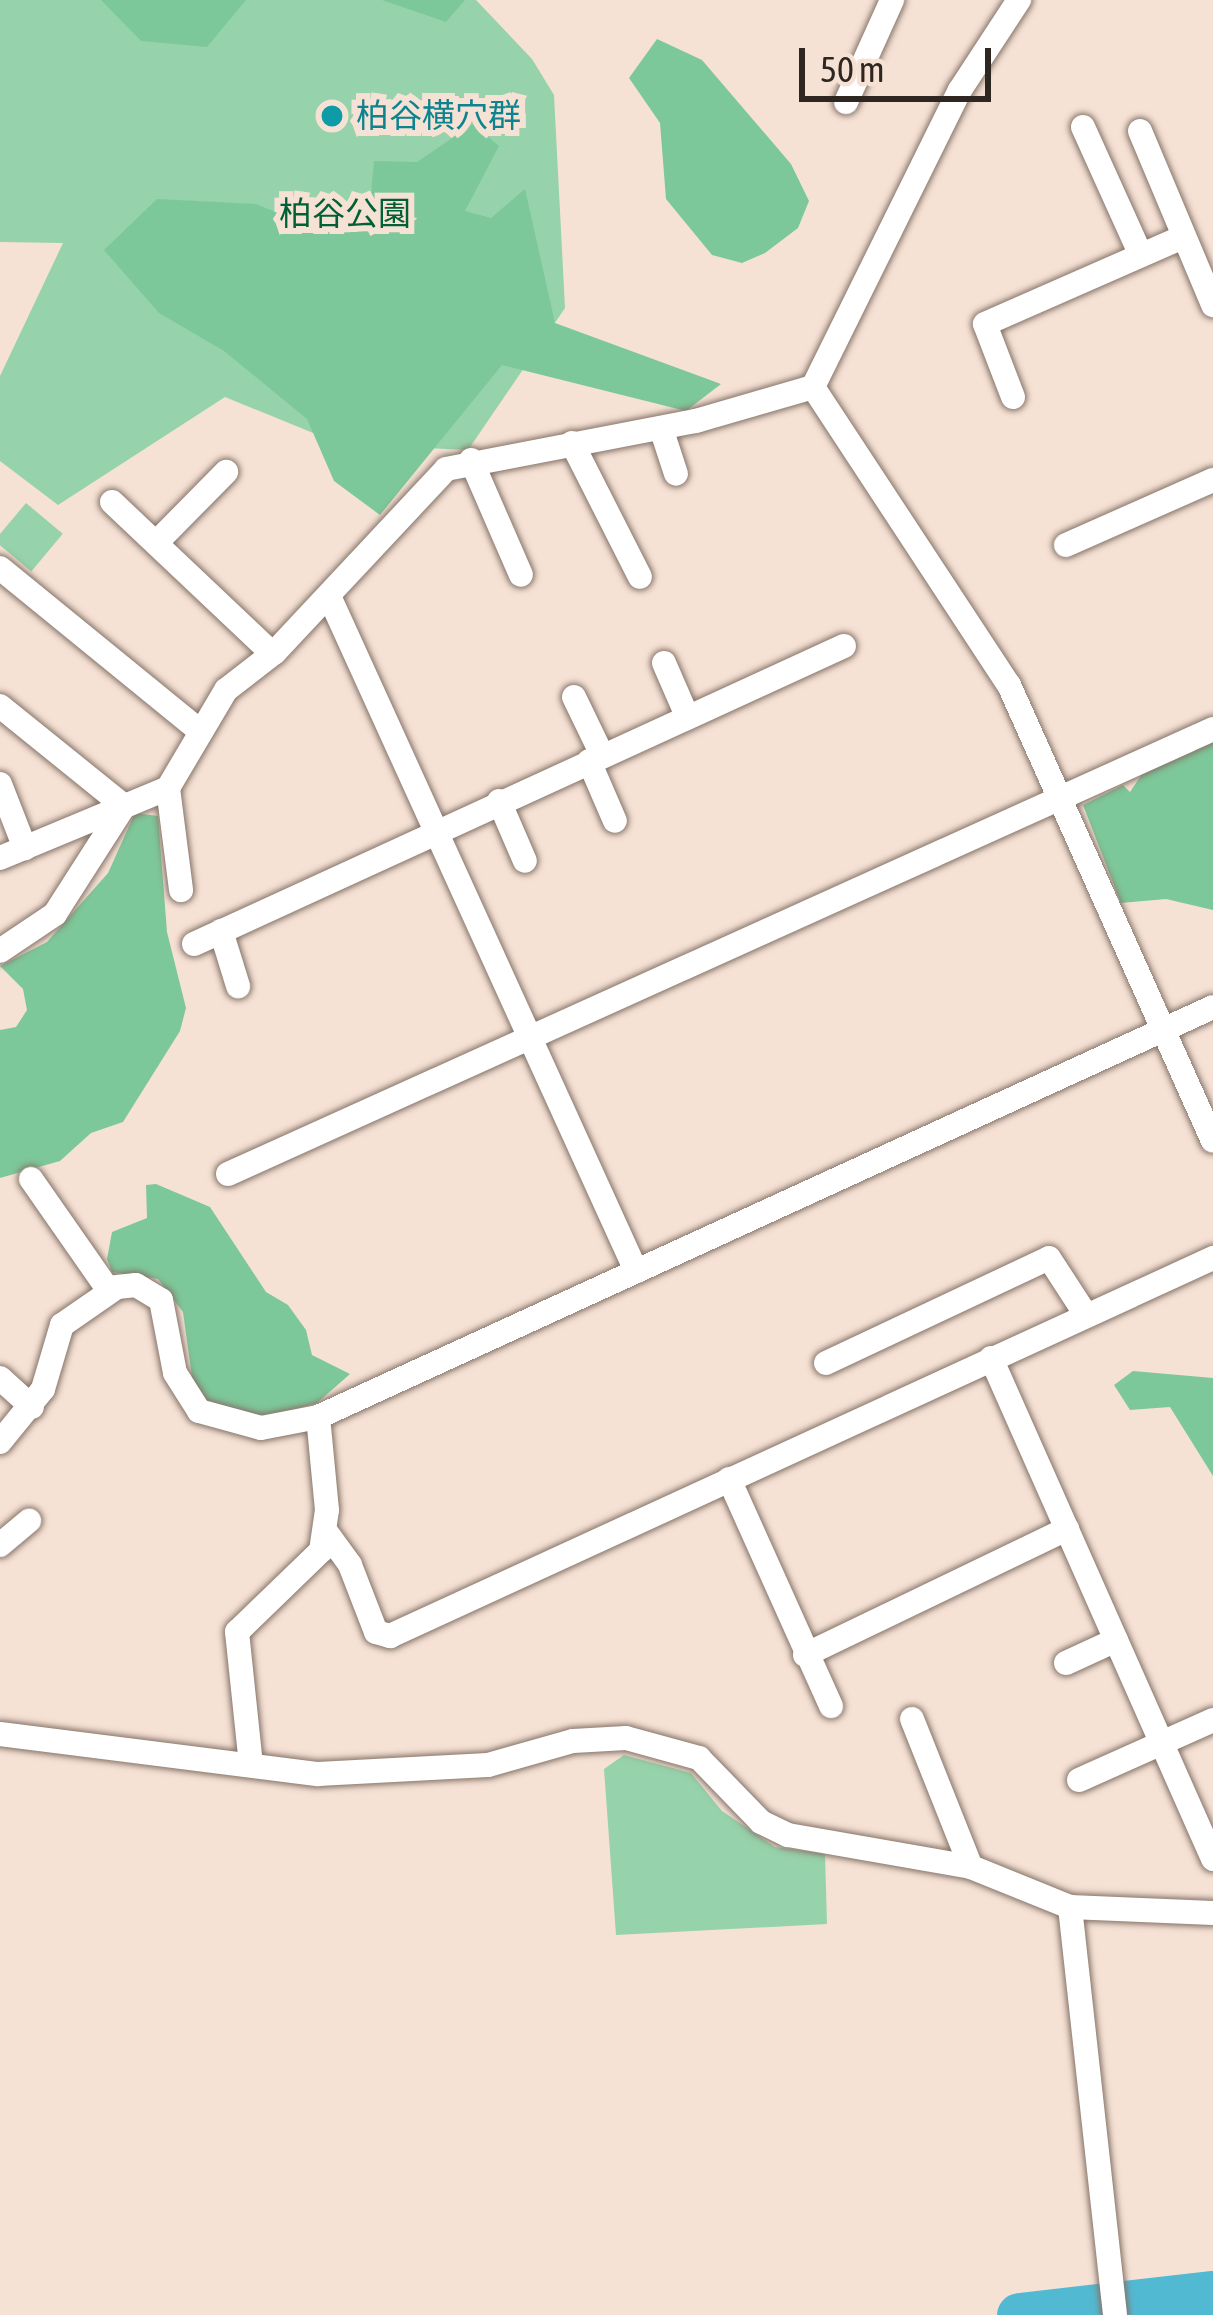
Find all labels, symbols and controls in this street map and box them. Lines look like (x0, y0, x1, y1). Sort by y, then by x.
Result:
scale bar (805, 24, 997, 98)
text: 50 m (820, 48, 885, 90)
place label: 柏谷横穴群 (356, 96, 521, 136)
marker: 柏谷横穴群 (319, 103, 345, 129)
park label: 柏谷公園 (279, 194, 411, 234)

